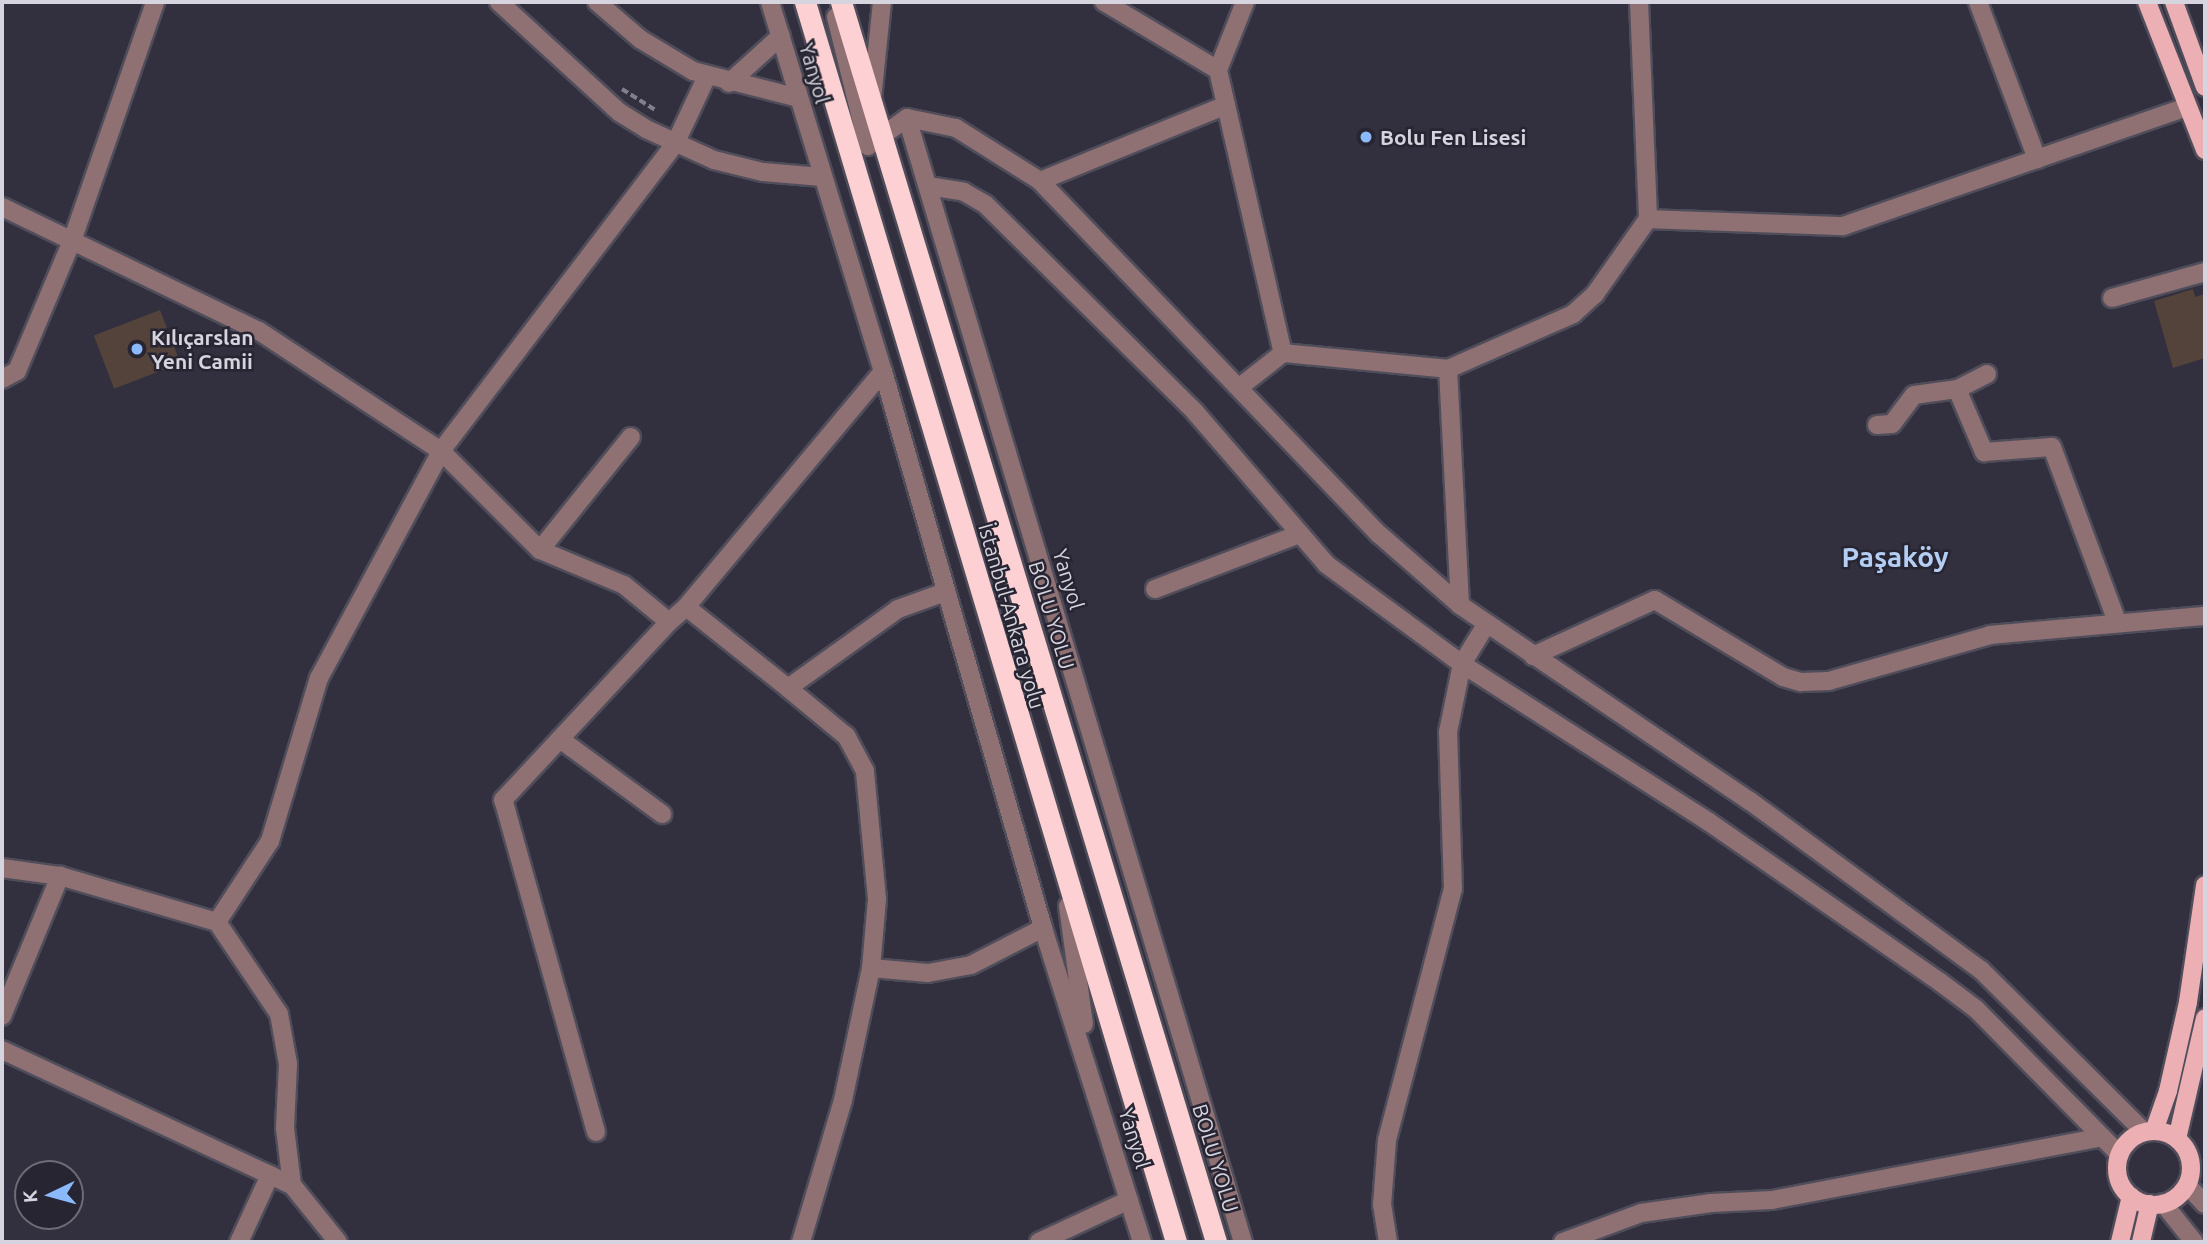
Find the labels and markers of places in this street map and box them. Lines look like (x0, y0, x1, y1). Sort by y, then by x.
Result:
place label: Bolu Fen Lisesi (1380, 124, 1526, 150)
marker: Bolu Fen Lisesi (1358, 129, 1374, 145)
place label: Kılıçarslan Yeni Camii (151, 324, 253, 374)
marker: Kılıçarslan Yeni Camii (129, 341, 145, 357)

